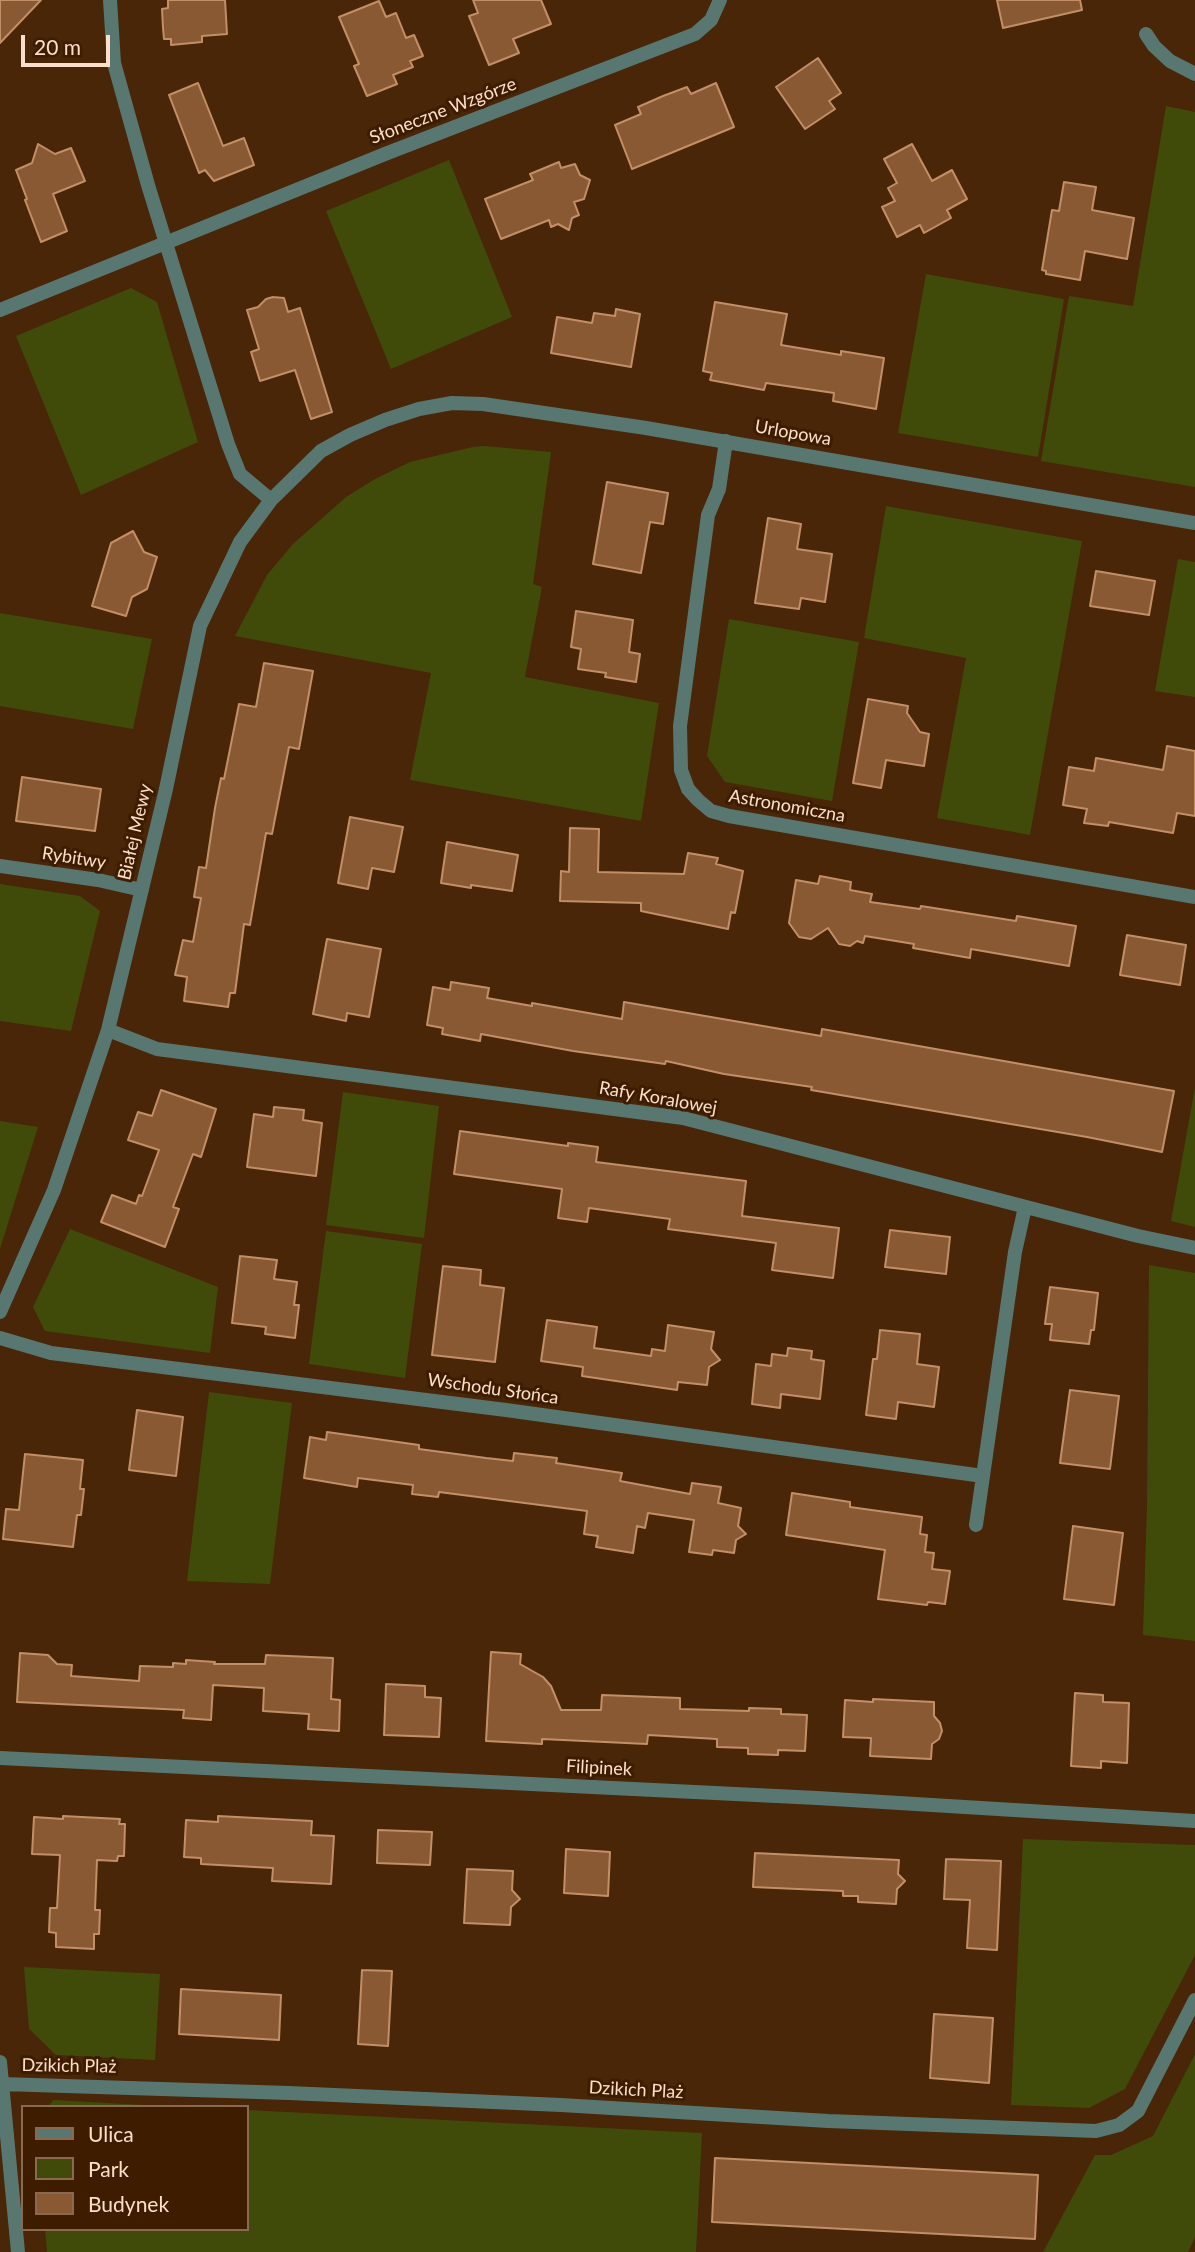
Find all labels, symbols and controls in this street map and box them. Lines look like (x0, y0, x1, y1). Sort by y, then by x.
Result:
scale bar (24, 21, 114, 65)
text: 20 m (34, 34, 81, 59)
street label: Słoneczne Wzgórze (367, 73, 519, 149)
street label: Urlopowa (753, 416, 833, 450)
street label: Białej Mewy (113, 782, 157, 882)
street label: Astronomiczna (727, 785, 847, 827)
street label: Rybitwy (40, 842, 108, 874)
street label: Rafy Koralowej (597, 1077, 719, 1119)
street label: Wschodu Słońca (426, 1369, 560, 1409)
street label: Filipinek (565, 1755, 633, 1781)
street label: Dzikich Plaż (21, 2054, 117, 2078)
street label: Dzikich Plaż (588, 2077, 684, 2103)
legend (21, 2105, 248, 2231)
text: Ulica (88, 2121, 134, 2146)
text: Park (88, 2156, 129, 2181)
text: Budynek (88, 2191, 169, 2216)

